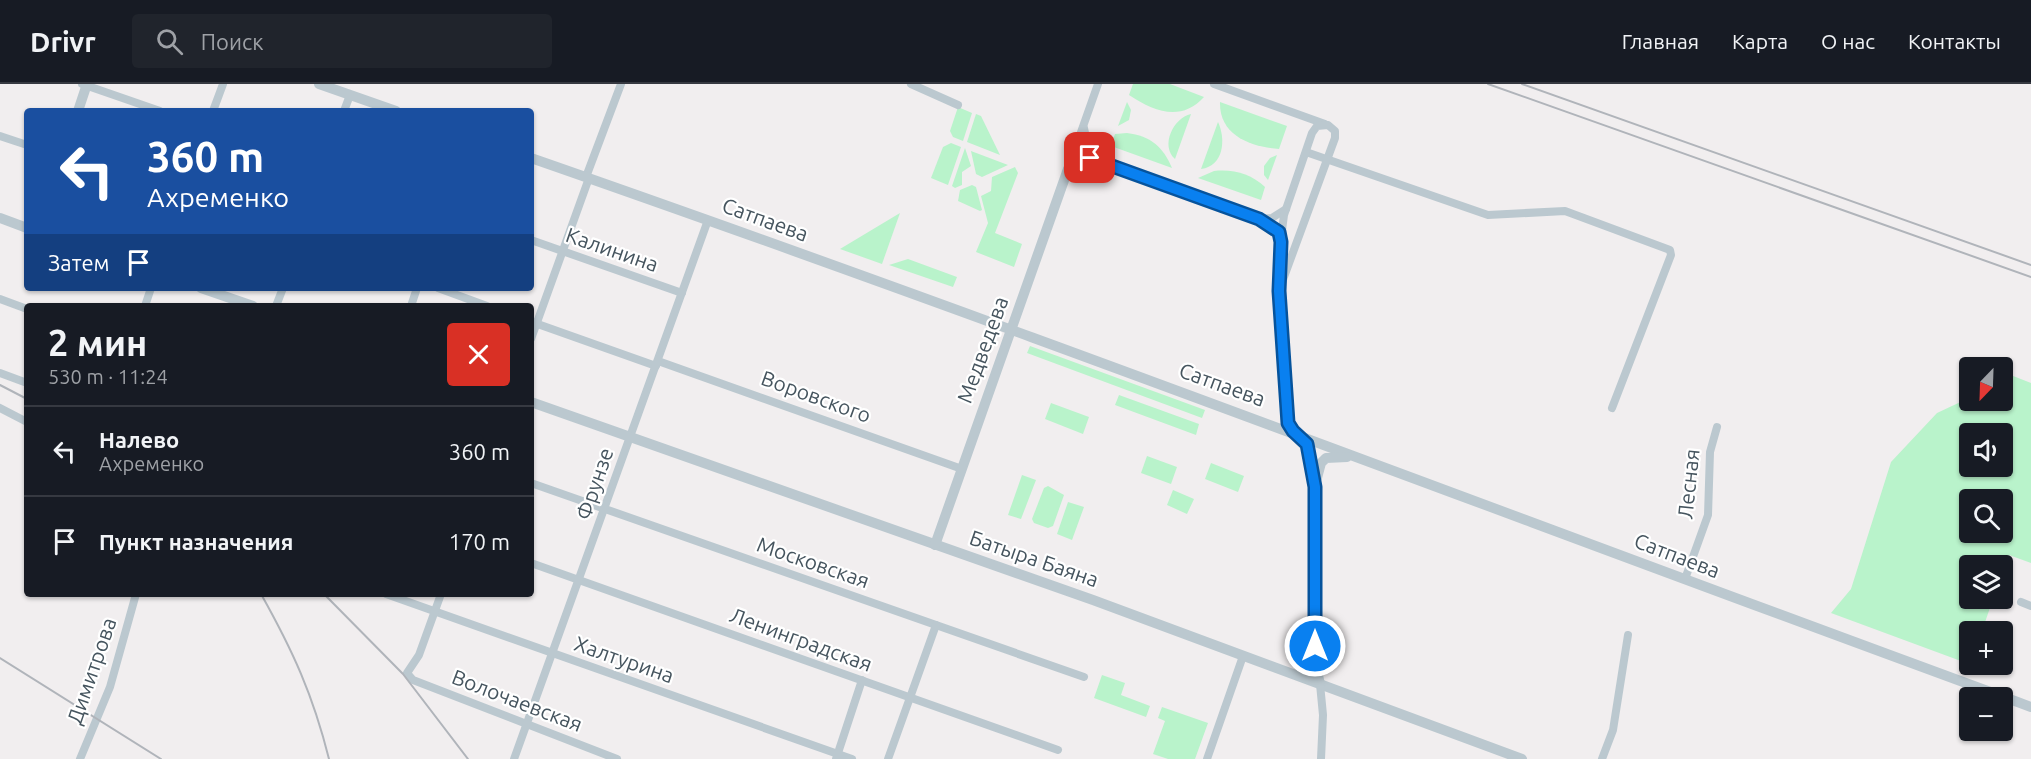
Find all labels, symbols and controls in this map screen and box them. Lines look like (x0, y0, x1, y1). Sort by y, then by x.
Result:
search box (132, 14, 552, 68)
icon: search (153, 25, 186, 58)
text: Drivr (30, 26, 96, 57)
text: Поиск (201, 29, 263, 54)
text: Главная (1622, 29, 1699, 53)
text: Карта (1732, 29, 1788, 53)
text: О нас (1821, 29, 1875, 53)
text: Контакты (1908, 29, 2001, 53)
icon: left (48, 132, 126, 210)
pin (1064, 132, 1115, 183)
text: 360 m (147, 133, 264, 180)
icon: arrive (1073, 141, 1106, 174)
text: Ахременко (147, 182, 289, 212)
street label: Сатпаева (719, 192, 812, 246)
street label: Калинина (563, 222, 662, 276)
icon: arrive (122, 246, 155, 279)
text: Затем (48, 250, 110, 275)
street label: Медведева (952, 293, 1012, 406)
text: 2 мин (48, 322, 147, 363)
button: close (447, 323, 510, 386)
street label: Сатпаева (1176, 357, 1269, 411)
north arrow (1959, 357, 2013, 411)
map controls (1959, 357, 2013, 741)
text: 530 m · 11:24 (48, 365, 168, 388)
street label: Воровского (758, 365, 874, 427)
button: sound (1959, 423, 2013, 477)
text: Налево (99, 427, 179, 452)
icon: left (48, 435, 81, 468)
text: 360 m (449, 439, 510, 464)
street label: Фрунзе (571, 445, 618, 523)
street label: Лесная (1672, 448, 1704, 520)
text: Ахременко (99, 452, 204, 475)
button: search (1959, 489, 2013, 543)
icon: arrive (48, 525, 81, 558)
street label: Батыра Баяна (967, 525, 1102, 591)
street label: Сатпаева (1631, 528, 1724, 582)
text: Пункт назначения (99, 529, 293, 554)
text: 170 m (449, 529, 510, 554)
street label: Московская (754, 532, 873, 592)
button: layers (1959, 555, 2013, 609)
street label: Ленинградская (727, 602, 876, 676)
street label: Димитрова (62, 614, 120, 727)
position arrow (1283, 614, 1347, 678)
button: + (1959, 621, 2013, 675)
street label: Халтурина (571, 631, 677, 687)
street label: Волочаевская (449, 664, 586, 736)
button: − (1959, 687, 2013, 741)

